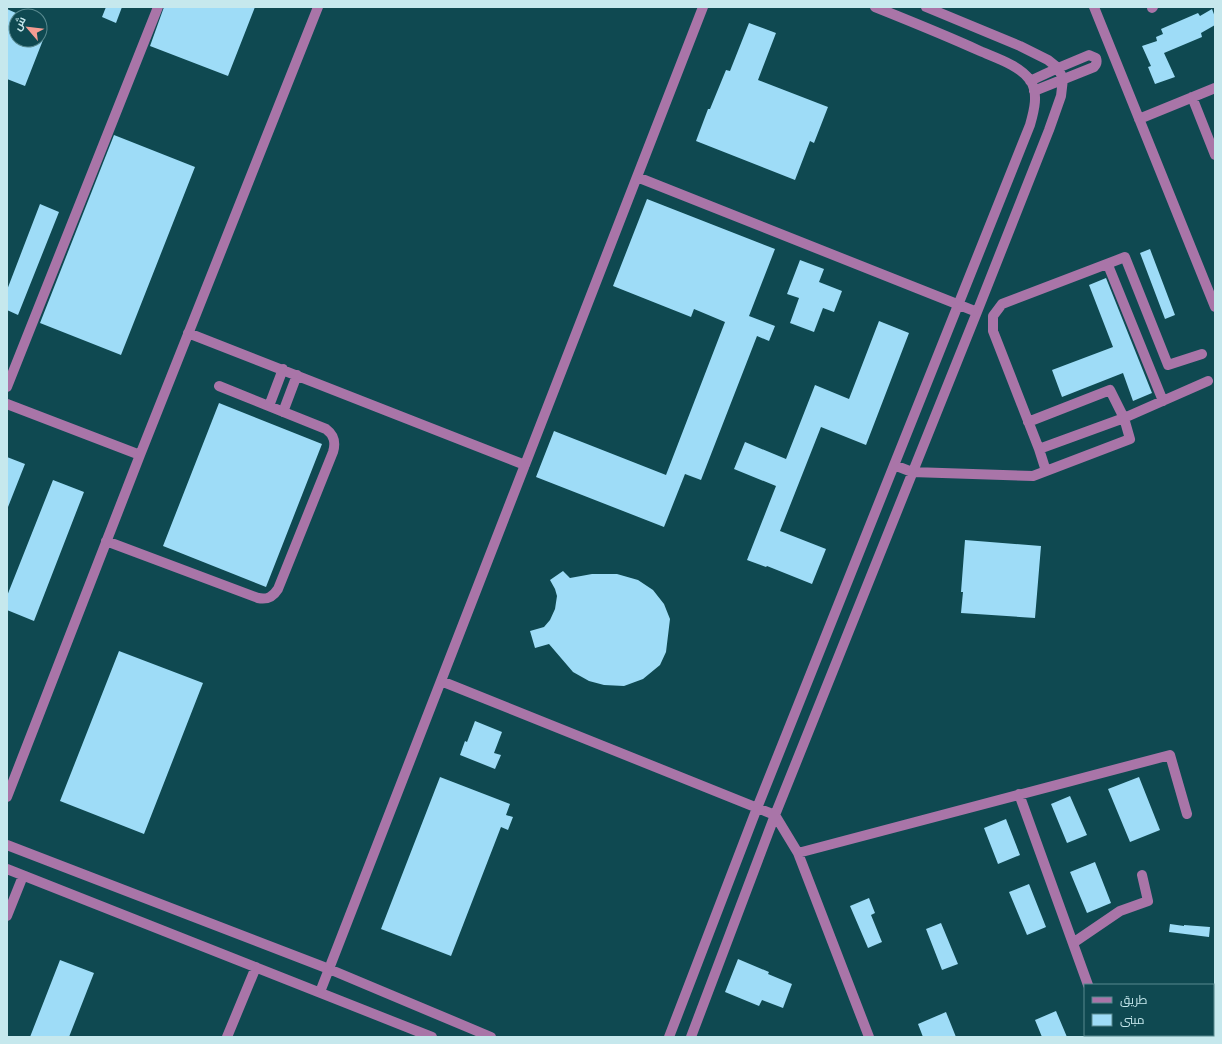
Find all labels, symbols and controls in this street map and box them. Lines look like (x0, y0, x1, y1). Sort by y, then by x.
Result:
north arrow (8, 8, 48, 48)
text: ش (10, 14, 29, 33)
legend (1084, 984, 1214, 1036)
text: طريق (1120, 992, 1148, 1007)
text: مبنى (1120, 1012, 1145, 1027)

